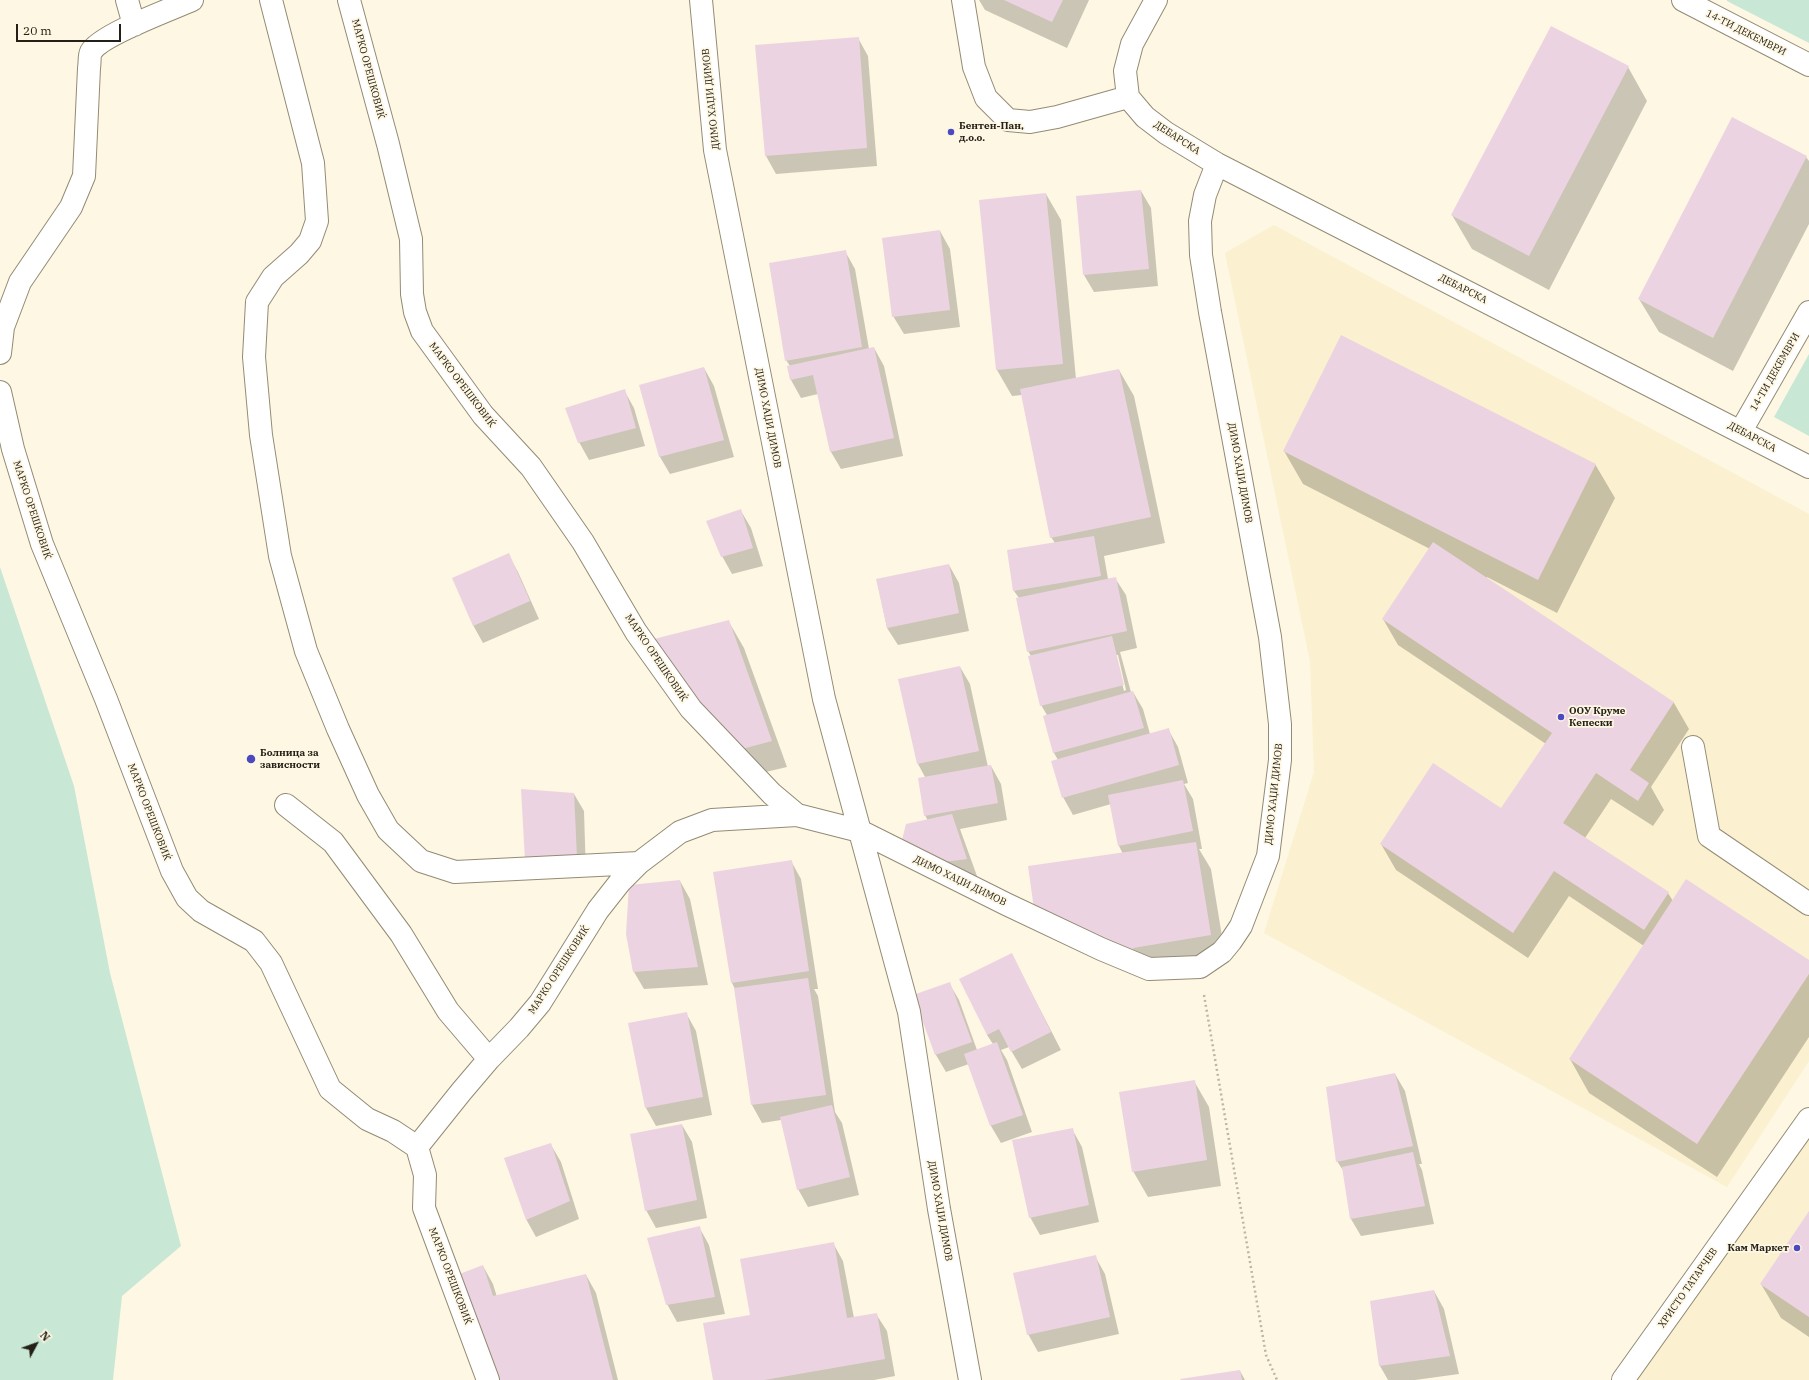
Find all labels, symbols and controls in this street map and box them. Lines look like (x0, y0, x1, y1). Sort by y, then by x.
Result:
street label: 14-ТИ ДЕКЕМВРИ (1704, 8, 1788, 58)
scale bar (18, 16, 123, 42)
street label: МАРКО ОРЕШКОВИЌ (349, 18, 387, 120)
text: 20 m (23, 23, 52, 38)
street label: ДИМО ХАЏИ ДИМОВ (700, 48, 722, 150)
street label: ДЕБАРСКА (1152, 119, 1202, 157)
place label: Бентен-Пан, д.о.о. (959, 120, 1024, 144)
marker: Бентен-Пан, д.о.о. (946, 127, 956, 137)
street label: ДЕБАРСКА (1437, 272, 1489, 306)
street label: 14-ТИ ДЕКЕМВРИ (1748, 331, 1802, 413)
street label: МАРКО ОРЕШКОВИЌ (426, 340, 498, 430)
street label: ДИМО ХАЏИ ДИМОВ (752, 367, 784, 469)
street label: ДЕБАРСКА (1726, 419, 1778, 455)
street label: ДИМО ХАЏИ ДИМОВ (1225, 422, 1255, 524)
street label: МАРКО ОРЕШКОВИЌ (10, 459, 54, 561)
street label: МАРКО ОРЕШКОВИЌ (622, 612, 690, 704)
place label: ООУ Круме Кепески (1569, 705, 1626, 728)
marker: ООУ Круме Кепески (1556, 712, 1566, 722)
street label: ДИМО ХАЏИ ДИМОВ (1263, 743, 1285, 845)
place label: Болница за зависности (260, 747, 320, 770)
marker: Болница за зависности (245, 753, 257, 765)
street label: МАРКО ОРЕШКОВИЌ (125, 762, 173, 862)
street label: ДИМО ХАЏИ ДИМОВ (912, 853, 1008, 909)
street label: МАРКО ОРЕШКОВИЌ (526, 924, 592, 1016)
street label: ДИМО ХАЏИ ДИМОВ (925, 1160, 955, 1262)
street label: МАРКО ОРЕШКОВИЌ (426, 1226, 474, 1326)
place label: Кам Маркет (1728, 1242, 1789, 1254)
marker: Кам Маркет (1792, 1243, 1802, 1253)
street label: ХРИСТО ТАТАРЧЕВ (1656, 1246, 1720, 1330)
north arrow (16, 1324, 56, 1364)
text: N (37, 1328, 53, 1344)

